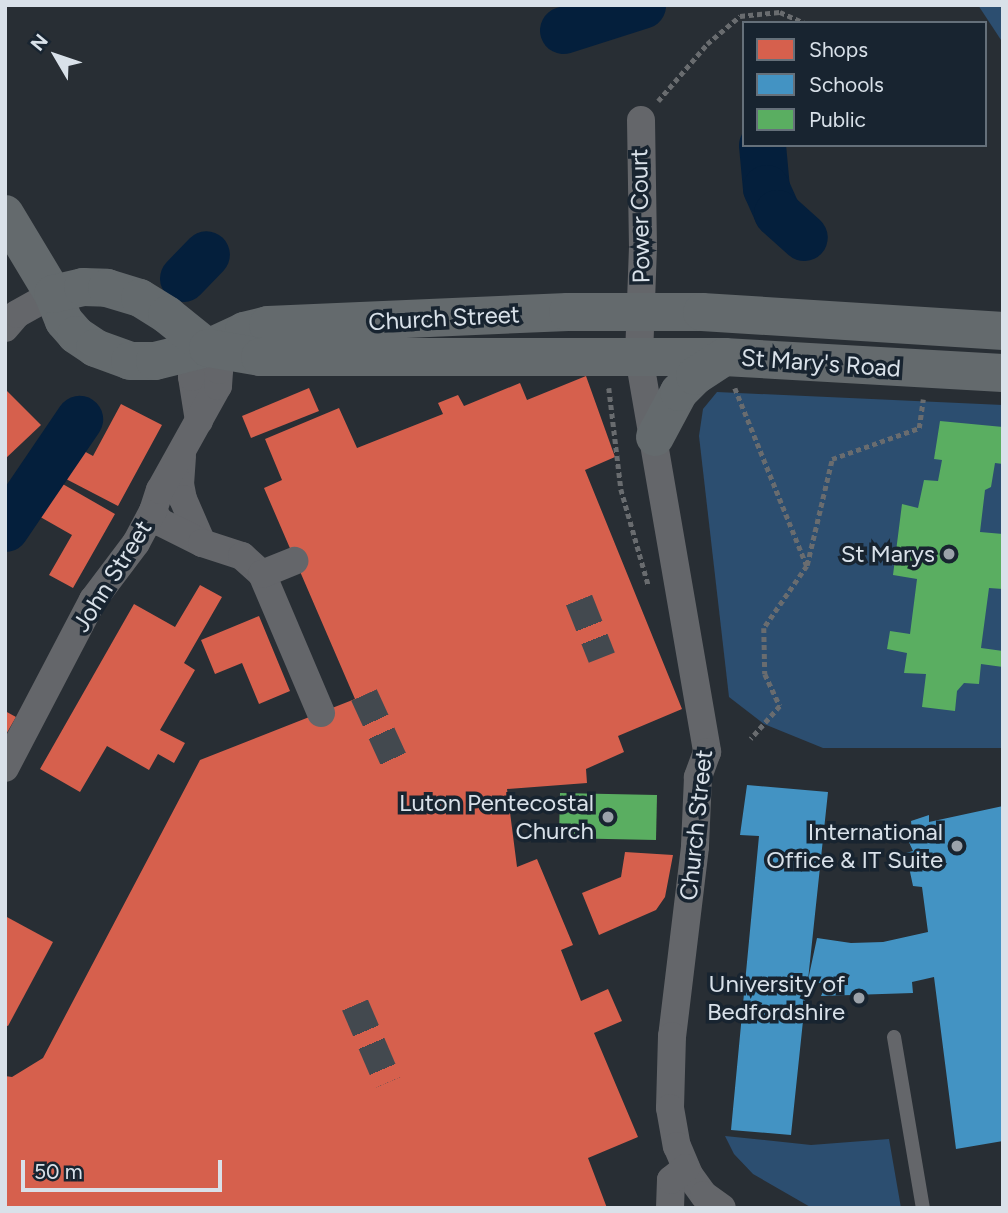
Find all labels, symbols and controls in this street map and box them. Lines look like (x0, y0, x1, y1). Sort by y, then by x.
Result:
north arrow (21, 21, 91, 91)
legend (742, 21, 987, 147)
text: N (26, 30, 53, 55)
text: Shops (809, 37, 868, 62)
text: Schools (809, 72, 884, 97)
text: Public (809, 107, 866, 132)
street label: Power Court (624, 148, 656, 284)
street label: Church Street (367, 300, 521, 336)
street label: St Mary's Road (740, 343, 902, 383)
street label: John Street (66, 515, 158, 637)
place label: St Marys (841, 540, 935, 568)
marker: St Marys (941, 546, 957, 562)
street label: Church Street (674, 748, 718, 902)
place label: Luton Pentecostal Church (399, 789, 594, 845)
marker: Luton Pentecostal Church (600, 809, 616, 825)
place label: International Office & IT Suite (766, 818, 943, 874)
marker: International Office & IT Suite (949, 838, 965, 854)
place label: University of Bedfordshire (707, 970, 845, 1026)
marker: University of Bedfordshire (851, 990, 867, 1006)
scale bar (24, 1146, 226, 1190)
text: 50 m (34, 1159, 83, 1184)

